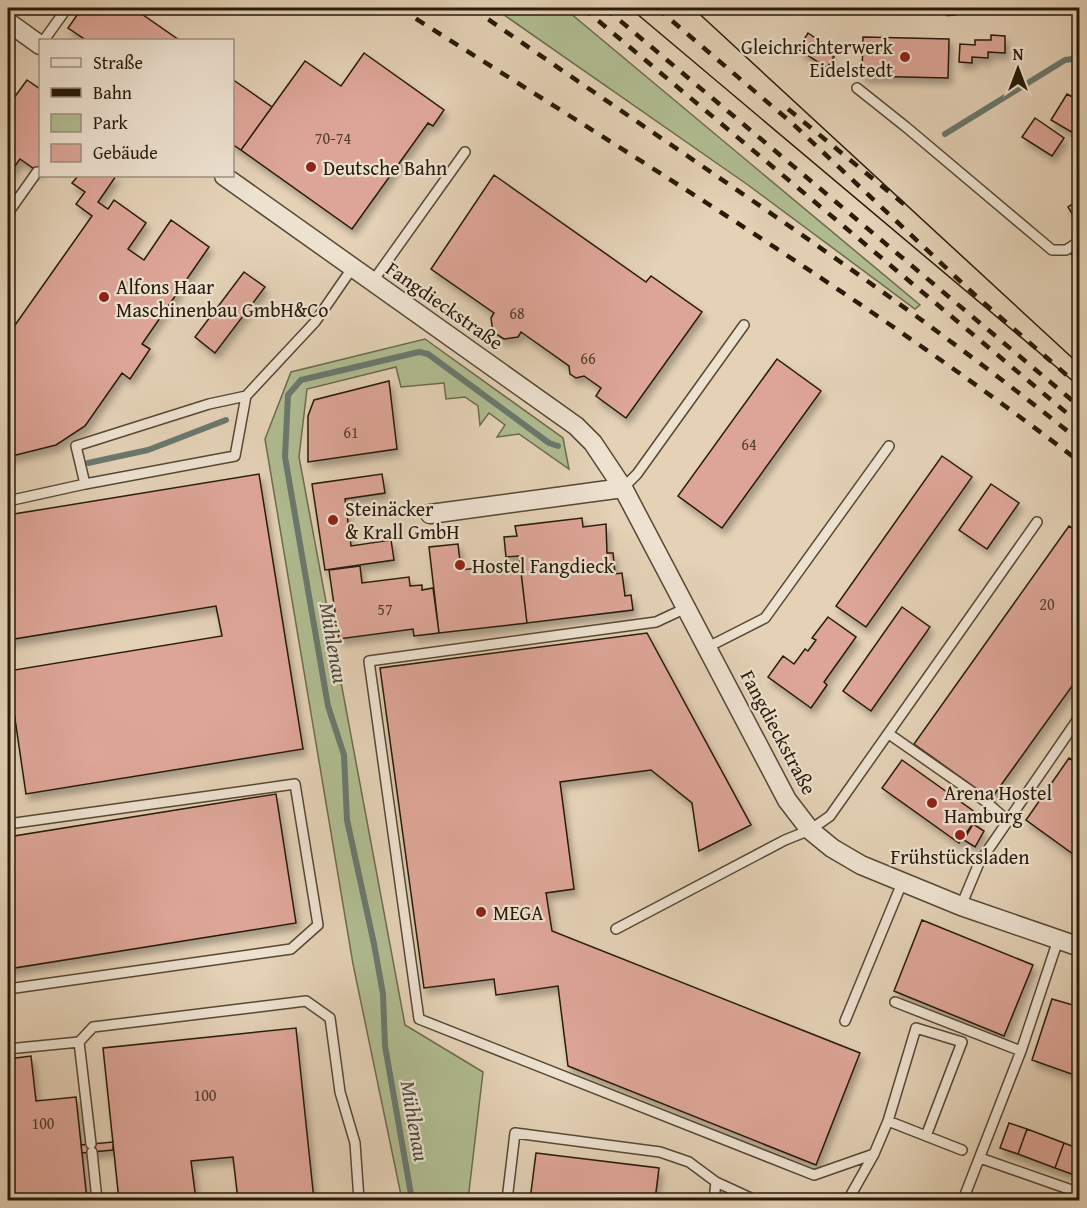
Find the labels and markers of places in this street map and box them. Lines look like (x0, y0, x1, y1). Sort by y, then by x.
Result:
place label: Gleichrichterwerk Eidelstedt (741, 32, 894, 84)
marker: Gleichrichterwerk Eidelstedt (898, 50, 912, 64)
place label: Deutsche Bahn (323, 153, 447, 182)
marker: Deutsche Bahn (304, 160, 318, 174)
place label: Alfons Haar Maschinenbau GmbH&Co (116, 272, 328, 324)
marker: Alfons Haar Maschinenbau GmbH&Co (97, 290, 111, 304)
place label: Steinäcker & Krall GmbH (345, 494, 460, 546)
marker: Steinäcker & Krall GmbH (326, 513, 340, 527)
place label: Hostel Fangdieck (472, 551, 615, 580)
marker: Hostel Fangdieck (453, 558, 467, 572)
place label: Arena Hostel Hamburg (944, 778, 1052, 830)
marker: Arena Hostel Hamburg (925, 796, 939, 810)
marker: Frühstücksladen (953, 828, 967, 842)
place label: Frühstücksladen (891, 842, 1029, 871)
place label: MEGA (493, 898, 543, 927)
marker: MEGA (474, 905, 488, 919)

